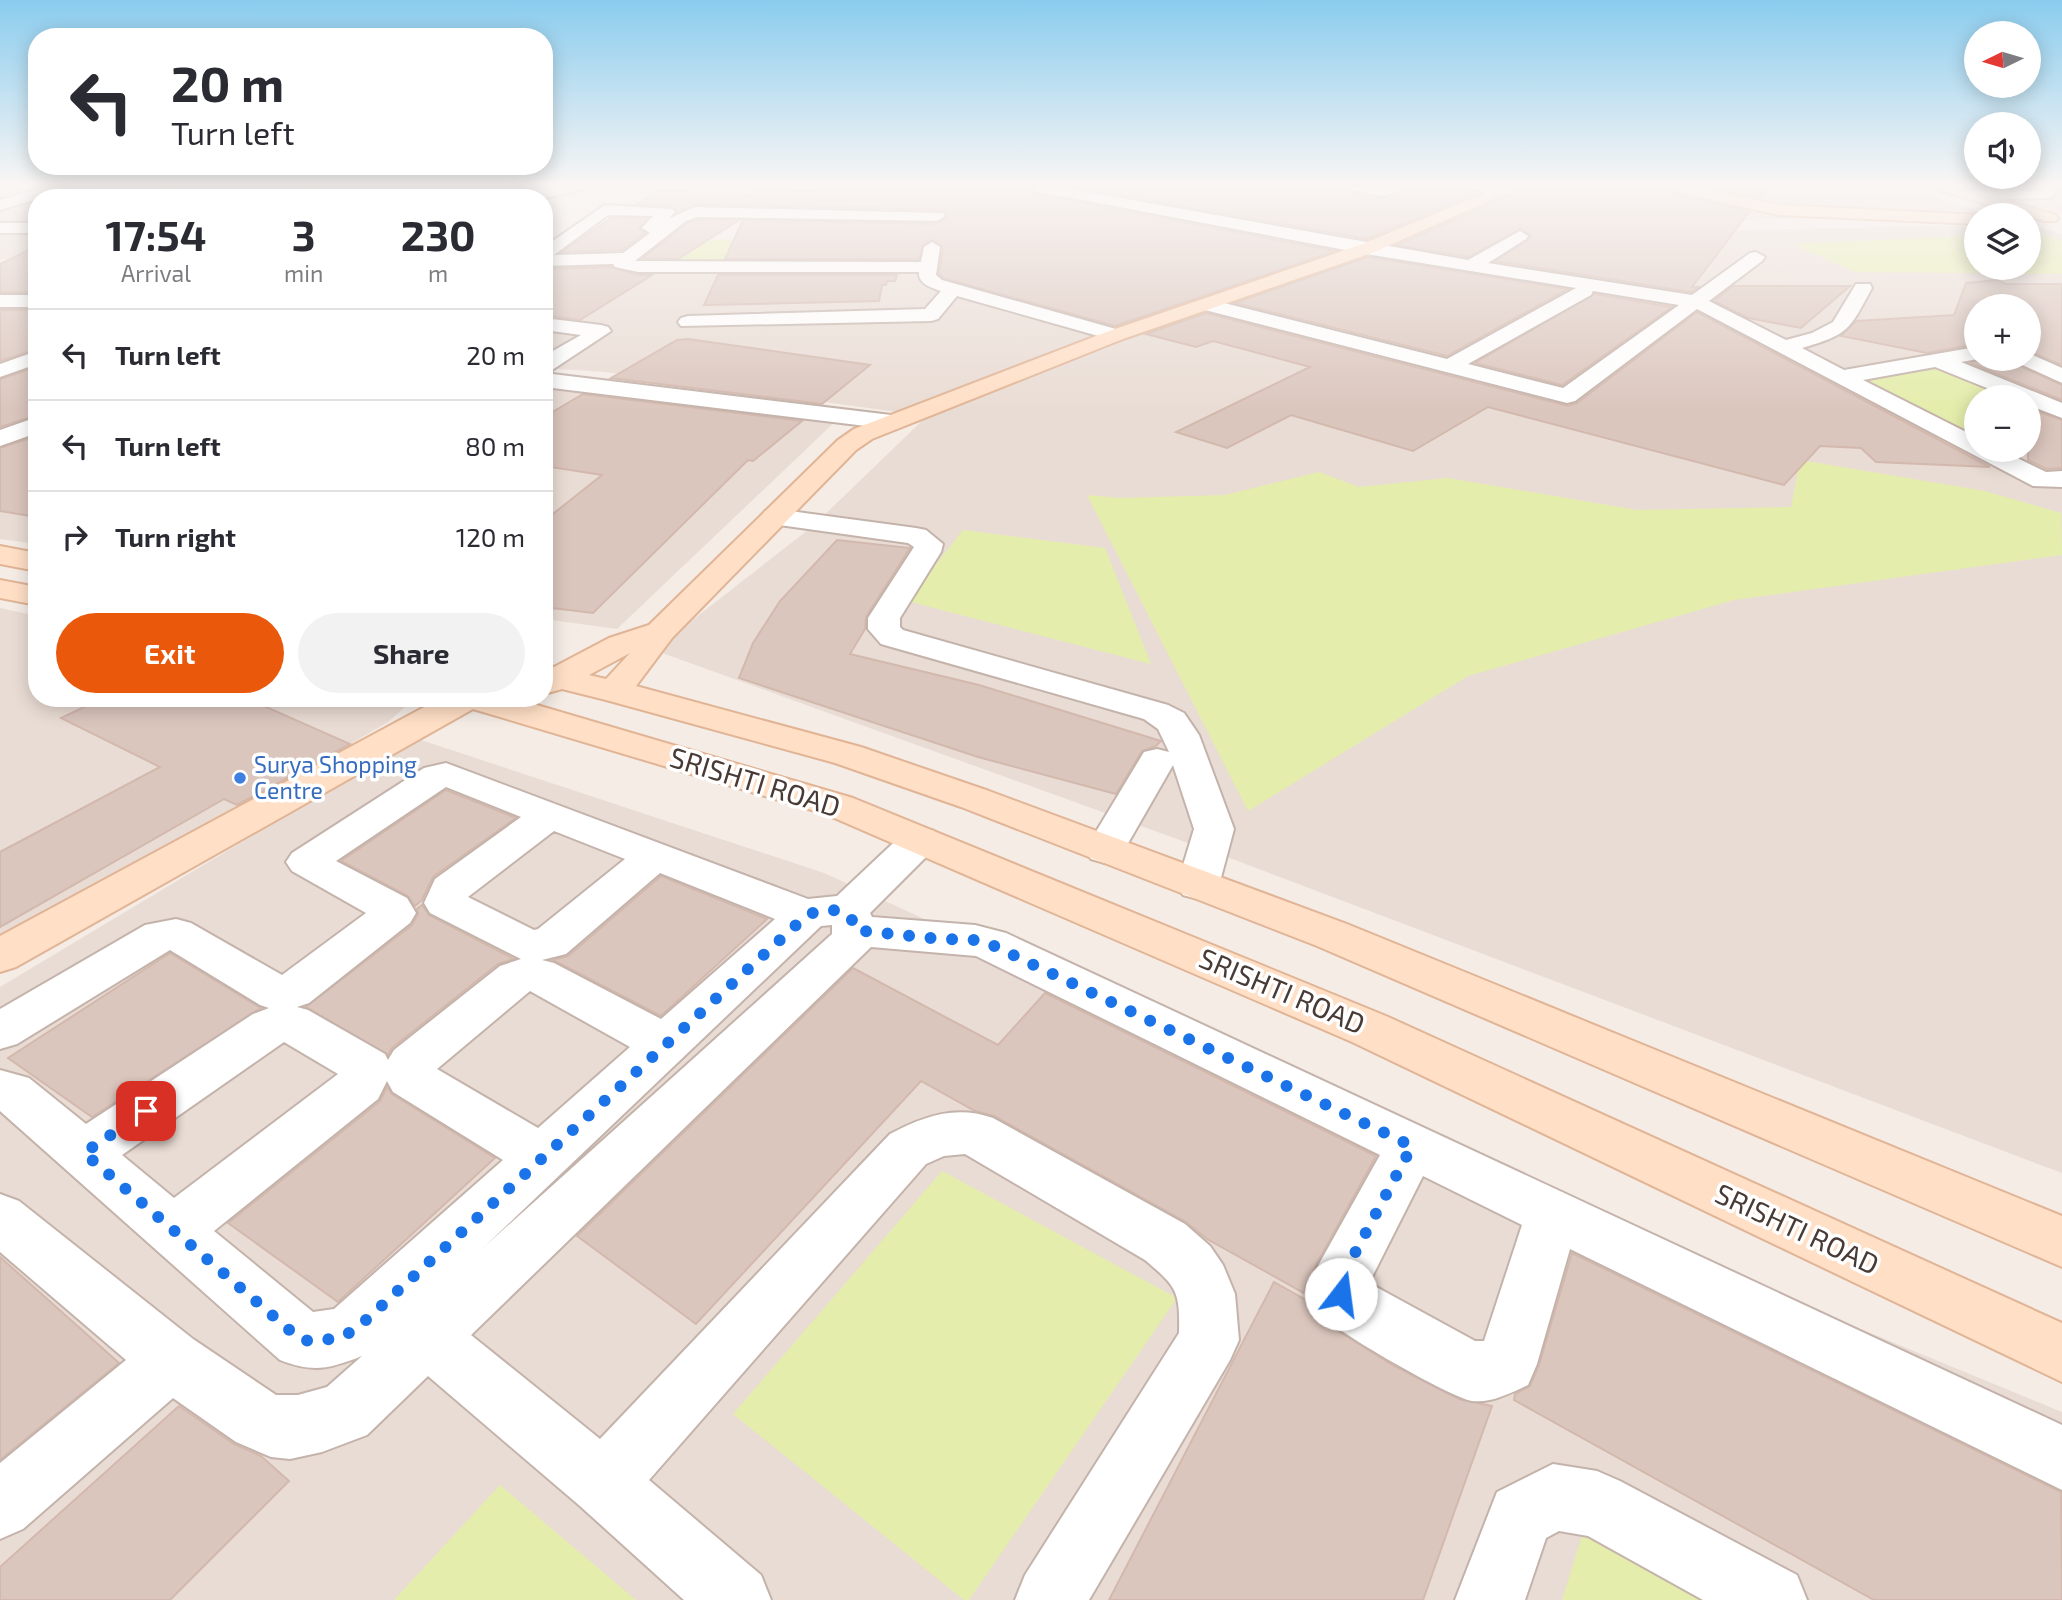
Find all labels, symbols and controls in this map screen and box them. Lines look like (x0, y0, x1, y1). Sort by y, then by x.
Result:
north arrow (1964, 21, 2040, 98)
map controls (1964, 21, 2041, 462)
text: 20 m (171, 53, 284, 112)
icon: left (56, 56, 147, 147)
button: sound (1964, 112, 2041, 189)
text: Turn left (171, 113, 295, 151)
button: layers (1964, 203, 2041, 280)
text: 17:54 (106, 209, 207, 259)
text: 3 (292, 209, 316, 259)
text: 230 (401, 209, 476, 259)
text: Arrival (121, 259, 191, 287)
text: min (284, 259, 323, 287)
text: m (428, 259, 448, 287)
button: + (1964, 294, 2041, 371)
icon: left (56, 336, 94, 374)
text: Turn left (115, 339, 221, 370)
text: 20 m (466, 339, 525, 370)
button: − (1964, 385, 2041, 462)
icon: left (56, 427, 94, 465)
text: Turn left (115, 430, 221, 461)
text: 80 m (465, 430, 525, 461)
icon: right (56, 518, 94, 556)
text: Turn right (115, 521, 236, 552)
text: 120 m (456, 521, 525, 552)
button: Exit (56, 613, 284, 693)
button: Share (298, 613, 525, 693)
street label: SRISHTI ROAD (666, 739, 845, 823)
place label: Surya Shopping Centre (254, 750, 417, 804)
marker: Surya Shopping Centre (232, 770, 248, 786)
street label: SRISHTI ROAD (1195, 940, 1370, 1040)
pin (116, 1081, 176, 1141)
icon: arrive (127, 1092, 165, 1130)
street label: SRISHTI ROAD (1710, 1175, 1885, 1281)
position arrow (1304, 1257, 1378, 1331)

